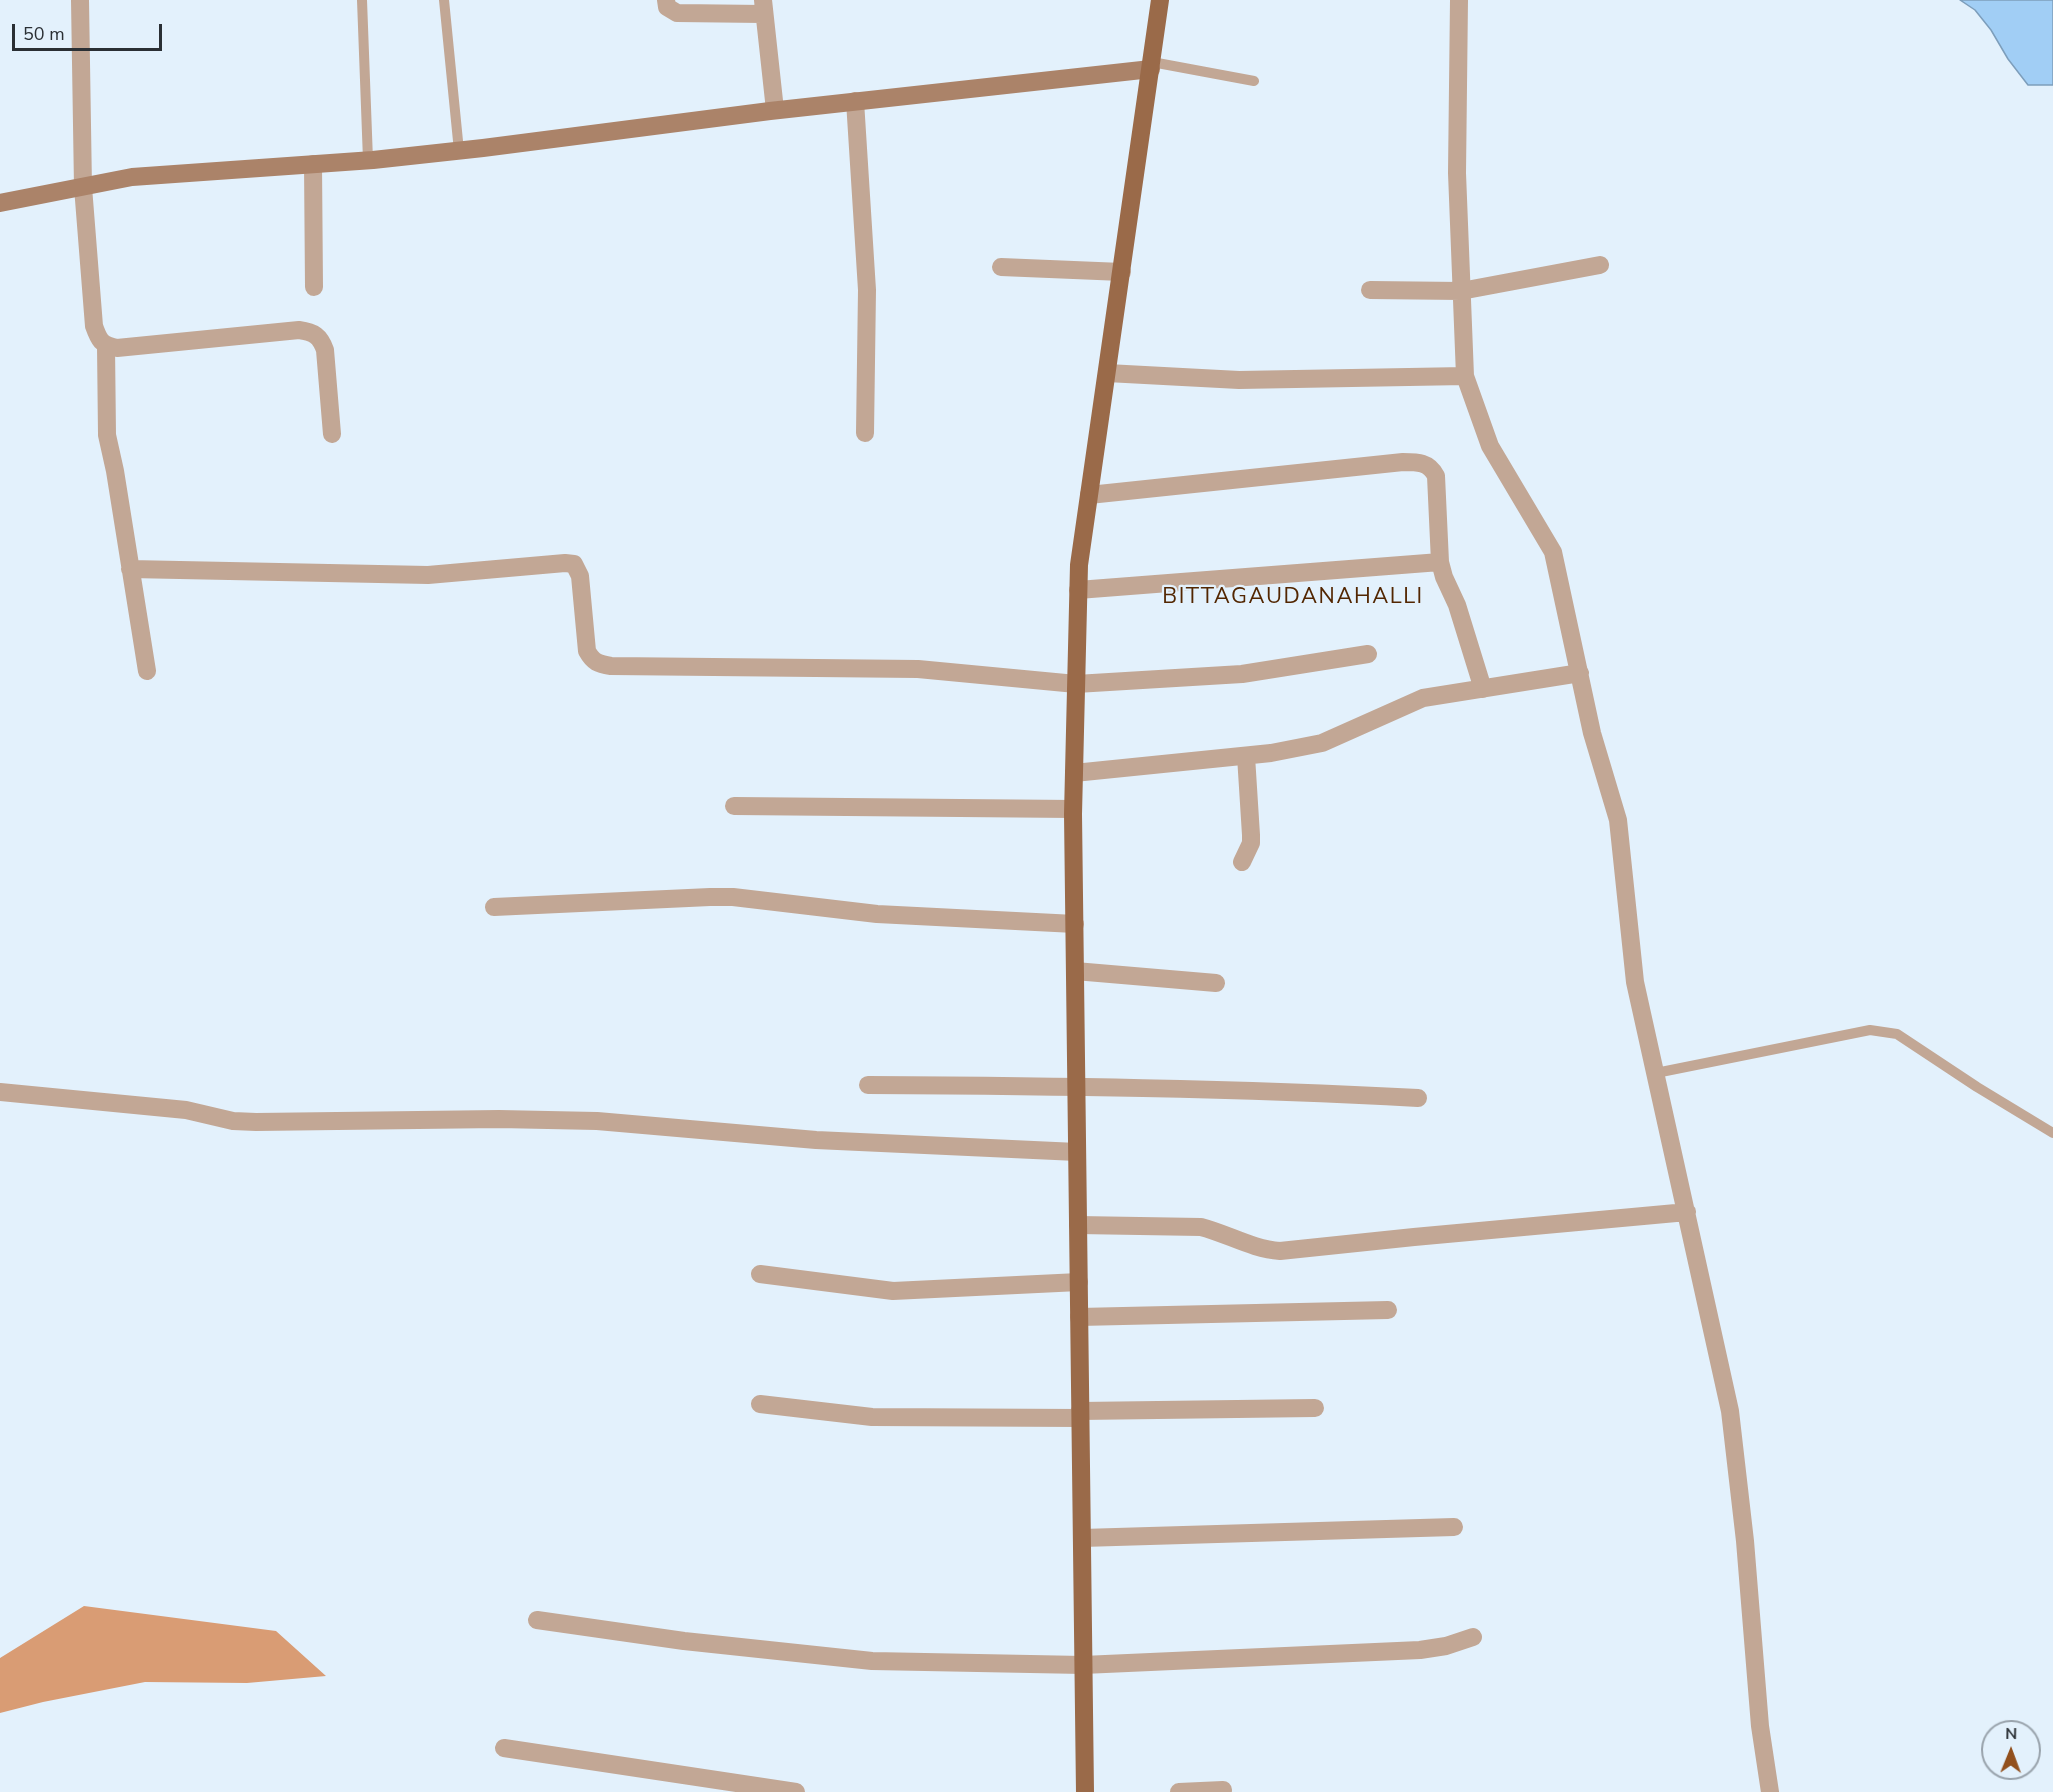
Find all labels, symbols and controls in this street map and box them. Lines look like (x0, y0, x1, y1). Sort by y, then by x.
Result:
scale bar (15, 12, 165, 50)
text: 50 m (23, 22, 65, 46)
district label: BITTAGAUDANAHALLI (1162, 585, 1424, 611)
north arrow (1981, 1720, 2041, 1780)
text: N (2005, 1723, 2017, 1745)

